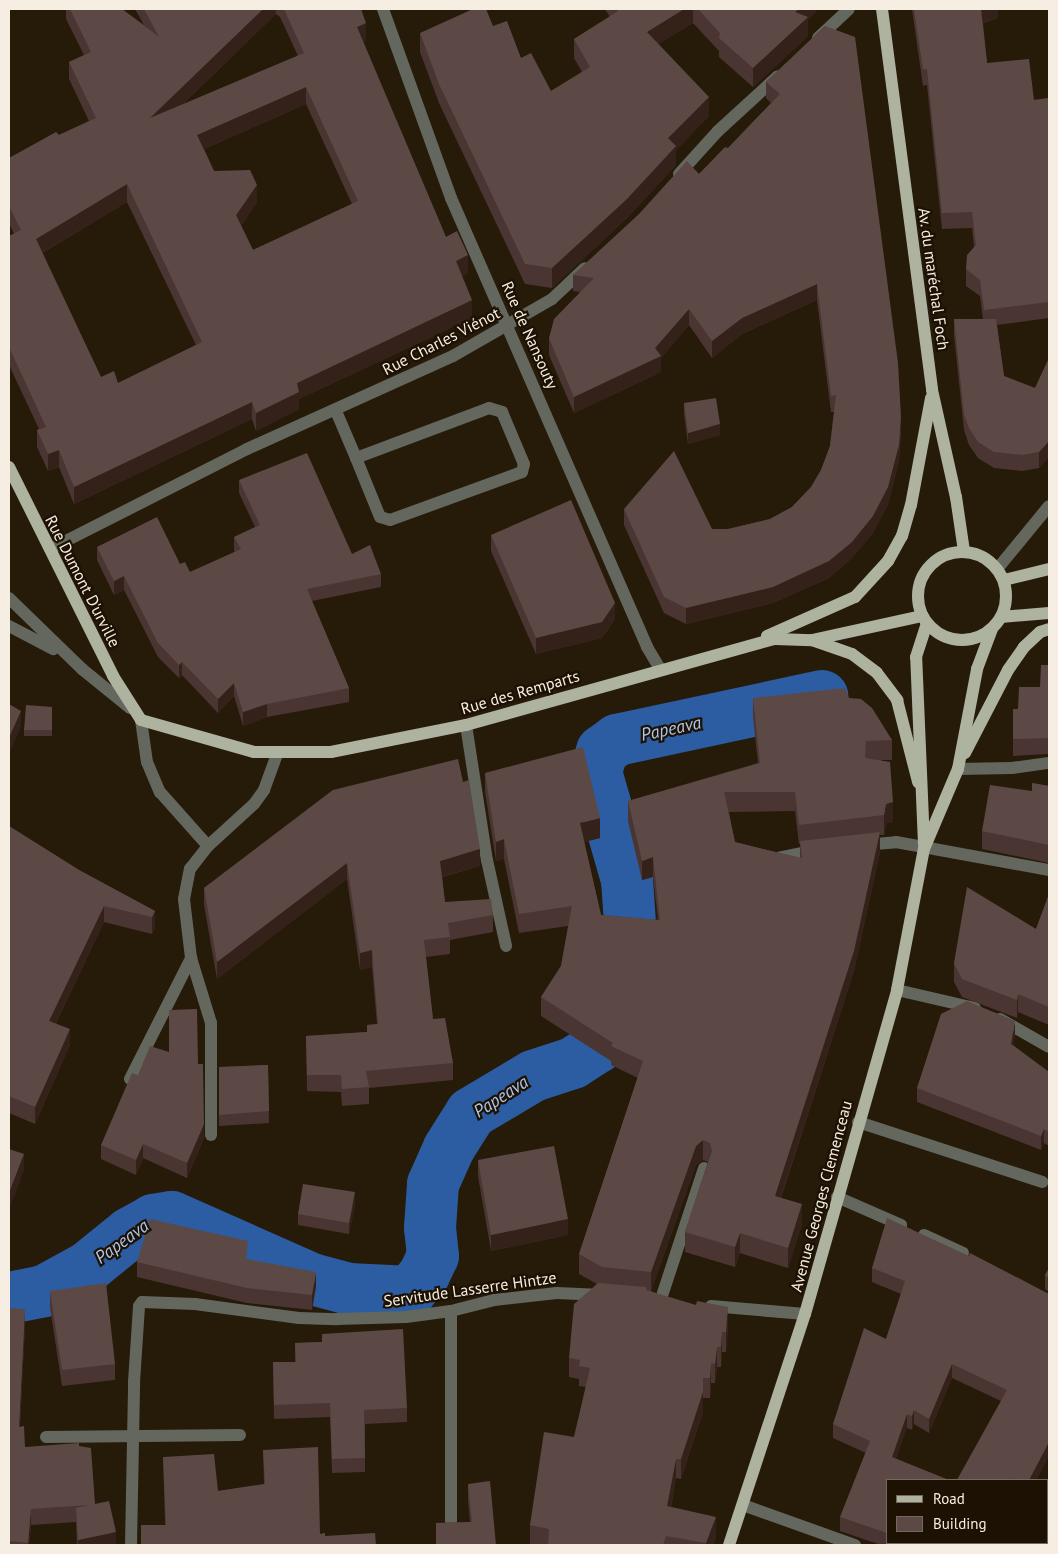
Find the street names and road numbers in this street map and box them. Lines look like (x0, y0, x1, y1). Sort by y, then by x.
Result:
street label: Av. du maréchal Foch (914, 206, 954, 352)
street label: Rue de Nansouty (498, 278, 562, 392)
street label: Rue Charles Viénot (379, 303, 503, 379)
street label: Rue Dumont D'urville (41, 512, 125, 650)
street label: Rue des Remparts (458, 666, 582, 718)
street label: Avenue Georges Clemenceau (786, 1098, 856, 1294)
street label: Servitude Lasserre Hintze (382, 1267, 558, 1311)

